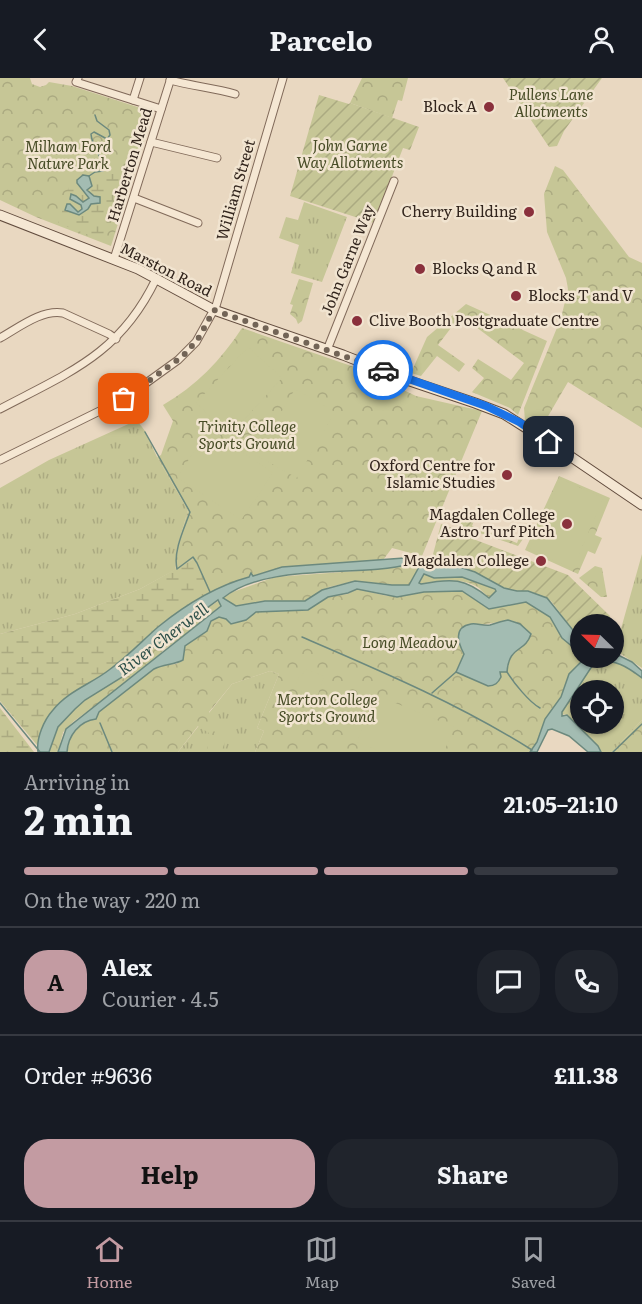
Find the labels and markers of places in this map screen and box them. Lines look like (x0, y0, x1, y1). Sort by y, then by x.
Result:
place label: Block A (423, 94, 477, 117)
marker: Block A (482, 100, 496, 114)
place label: Cherry Building (402, 199, 518, 222)
marker: Cherry Building (522, 205, 536, 219)
place label: Blocks Q and R (432, 256, 537, 279)
marker: Blocks Q and R (413, 262, 427, 276)
place label: Blocks T and V (528, 283, 633, 306)
marker: Blocks T and V (509, 289, 523, 303)
place label: Clive Booth Postgraduate Centre (369, 308, 599, 331)
marker: Clive Booth Postgraduate Centre (350, 314, 364, 328)
pin (98, 373, 149, 424)
pin (523, 416, 574, 467)
place label: Oxford Centre for Islamic Studies (369, 453, 495, 493)
marker: Oxford Centre for Islamic Studies (500, 468, 514, 482)
place label: Magdalen College Astro Turf Pitch (429, 502, 555, 542)
marker: Magdalen College Astro Turf Pitch (560, 517, 574, 531)
place label: Magdalen College (403, 548, 529, 571)
marker: Magdalen College (534, 554, 548, 568)

